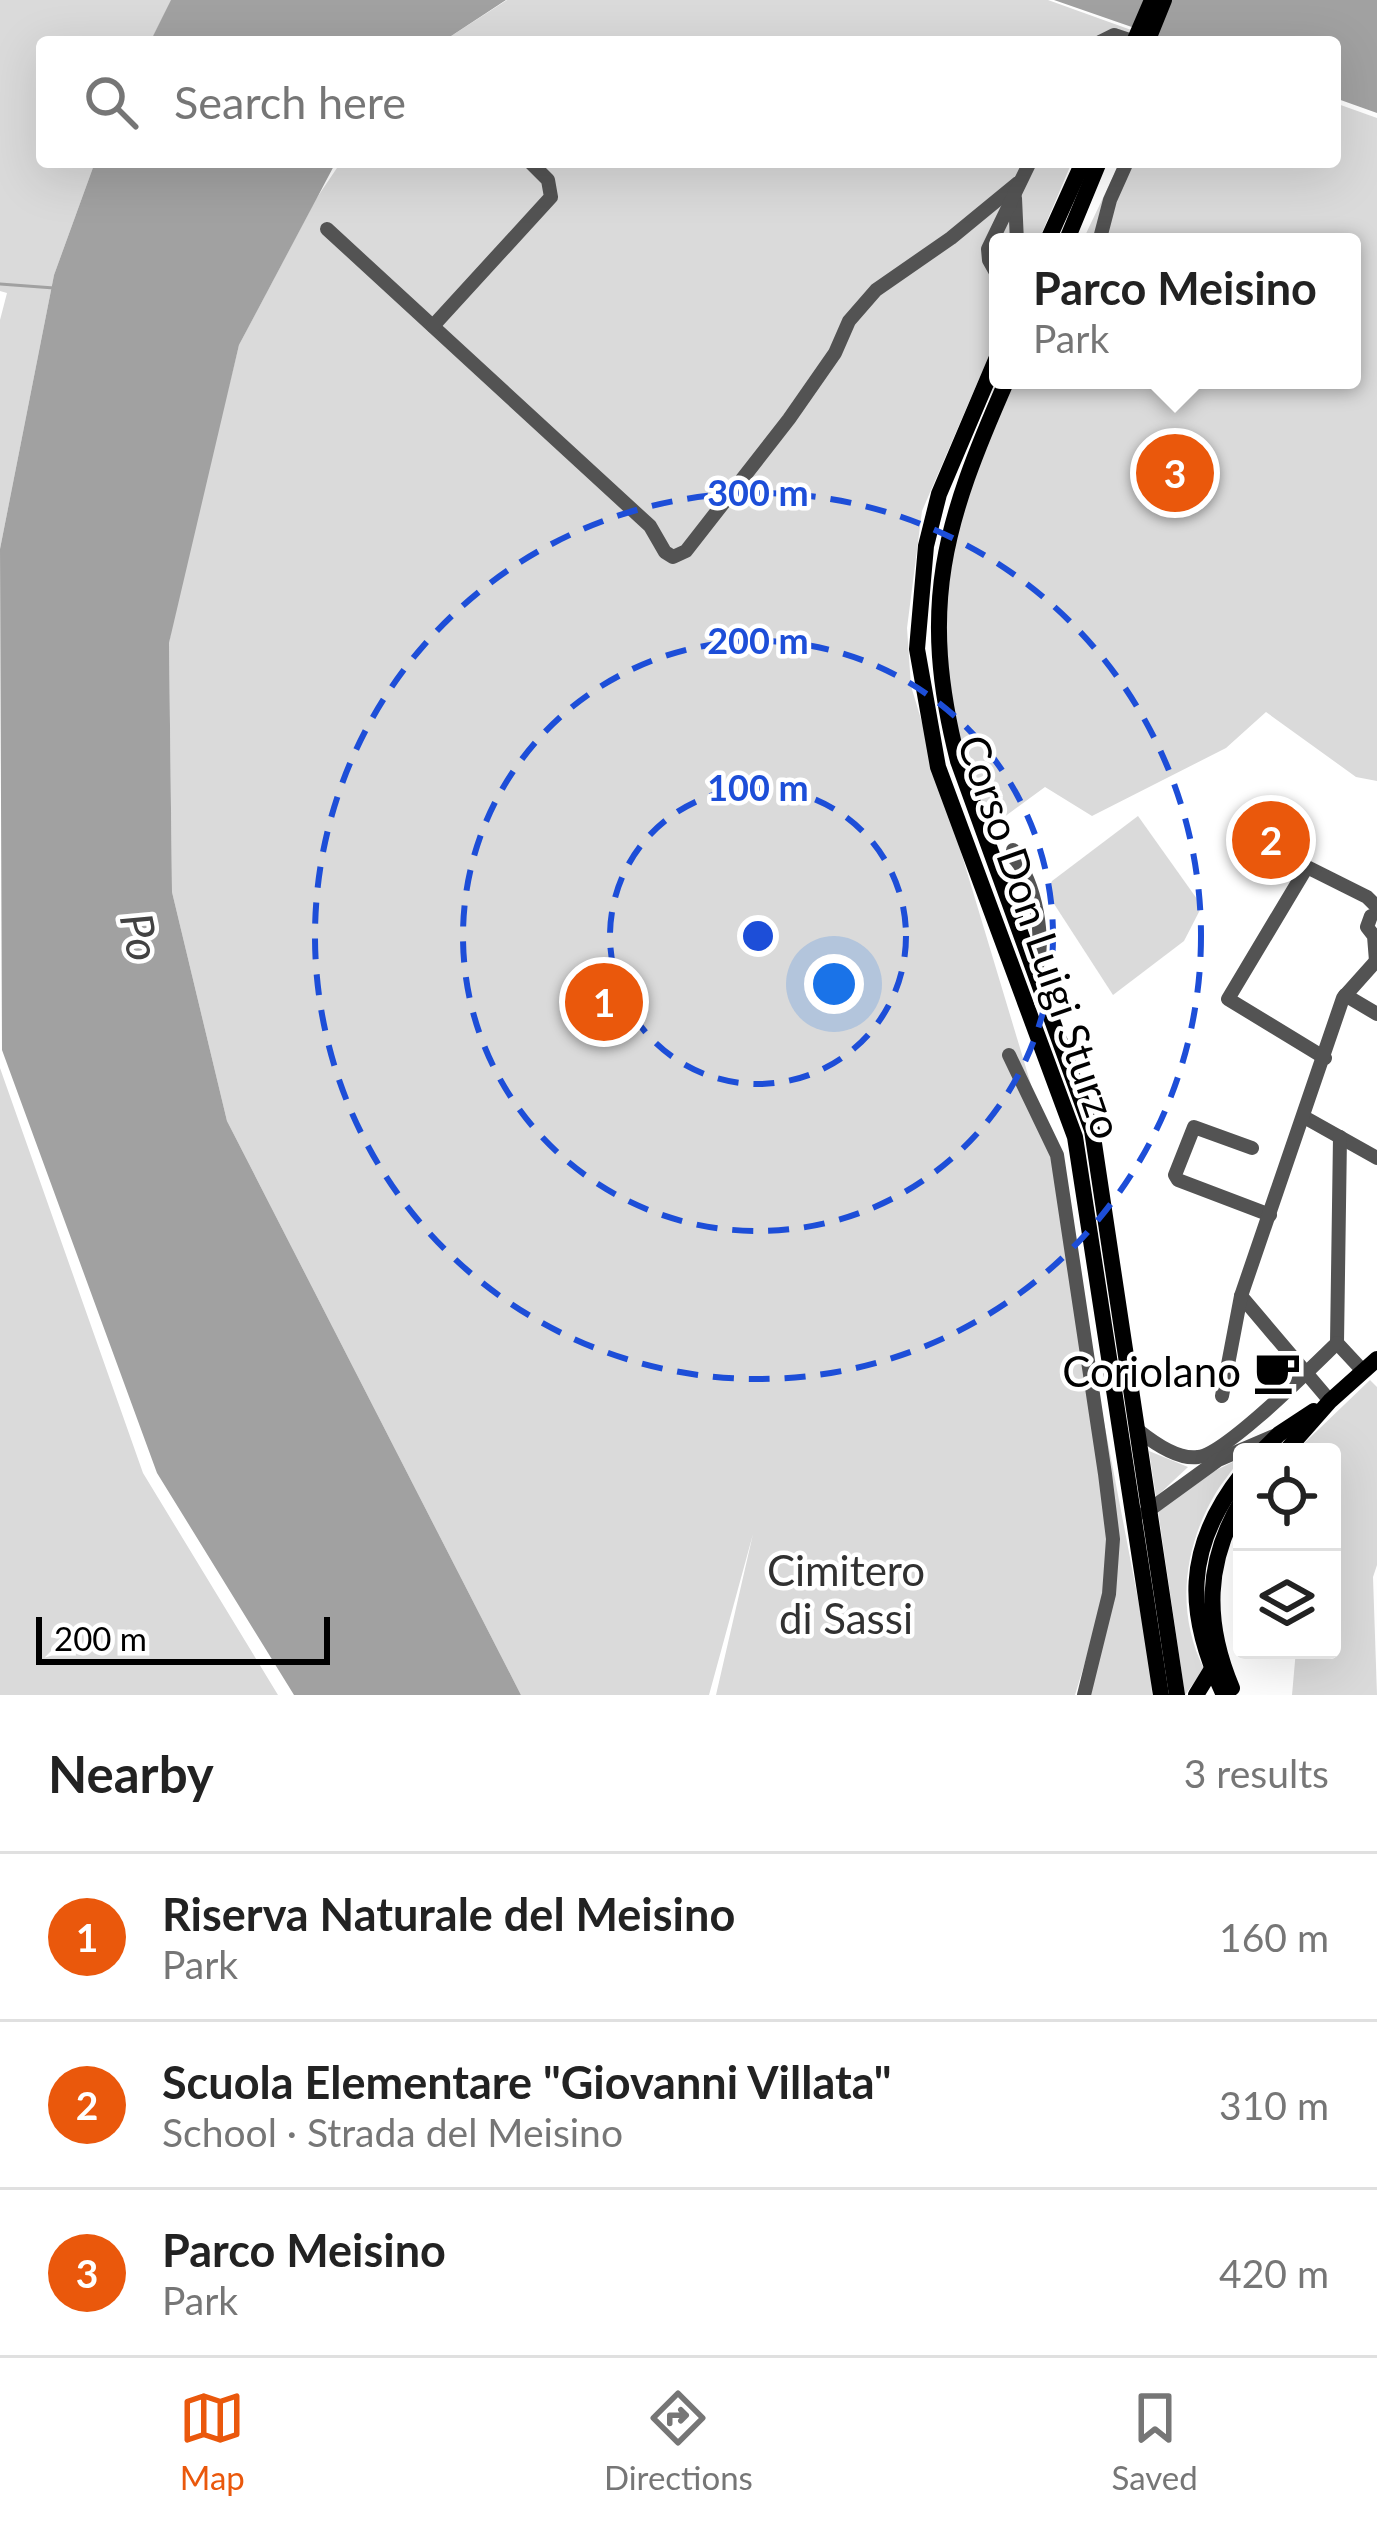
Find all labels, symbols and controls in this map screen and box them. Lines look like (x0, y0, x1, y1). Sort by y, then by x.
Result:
search box (36, 36, 1341, 168)
icon: search (78, 69, 144, 135)
text: Search here (174, 75, 406, 129)
popup (989, 233, 1361, 389)
text: Parco Meisino (1033, 261, 1317, 315)
text: Park (1033, 315, 1109, 361)
pin: 3 (1136, 428, 1214, 518)
text: 300 m (707, 470, 809, 514)
text: 200 m (707, 618, 809, 662)
street label: Corso Don Luigi Sturzo (948, 728, 1134, 1145)
text: 100 m (707, 765, 809, 809)
pin: 2 (1232, 795, 1310, 885)
water label: Po (110, 908, 172, 966)
centre of rings (737, 915, 779, 957)
your location (804, 954, 864, 1014)
pin: 1 (565, 957, 643, 1047)
place label: Coriolano (1062, 1346, 1241, 1396)
cafe icon: Coriolano (1252, 1347, 1302, 1397)
map controls (1233, 1443, 1341, 1659)
button: locate (1233, 1443, 1341, 1551)
park label: Cimitero di Sassi (767, 1545, 925, 1643)
button: layers (1233, 1551, 1341, 1659)
scale bar (36, 1611, 330, 1664)
text: 200 m (54, 1618, 147, 1658)
text: Nearby (48, 1743, 214, 1804)
text: 3 results (1184, 1750, 1329, 1796)
text: Riserva Naturale del Meisino (162, 1887, 735, 1941)
text: 1 (76, 1914, 98, 1960)
text: 160 m (1219, 1914, 1329, 1960)
text: Park (162, 1941, 238, 1987)
text: Scuola Elementare "Giovanni Villata" (162, 2055, 892, 2109)
text: 2 (76, 2082, 98, 2128)
text: 310 m (1219, 2082, 1329, 2128)
text: School · Strada del Meisino (162, 2109, 623, 2155)
text: Parco Meisino (162, 2223, 446, 2277)
text: 3 (76, 2250, 98, 2296)
text: 420 m (1219, 2250, 1329, 2296)
text: Park (162, 2277, 238, 2323)
tab: Map (179, 2385, 245, 2497)
tab: Directions (604, 2385, 753, 2497)
tab: Saved (1111, 2385, 1198, 2497)

